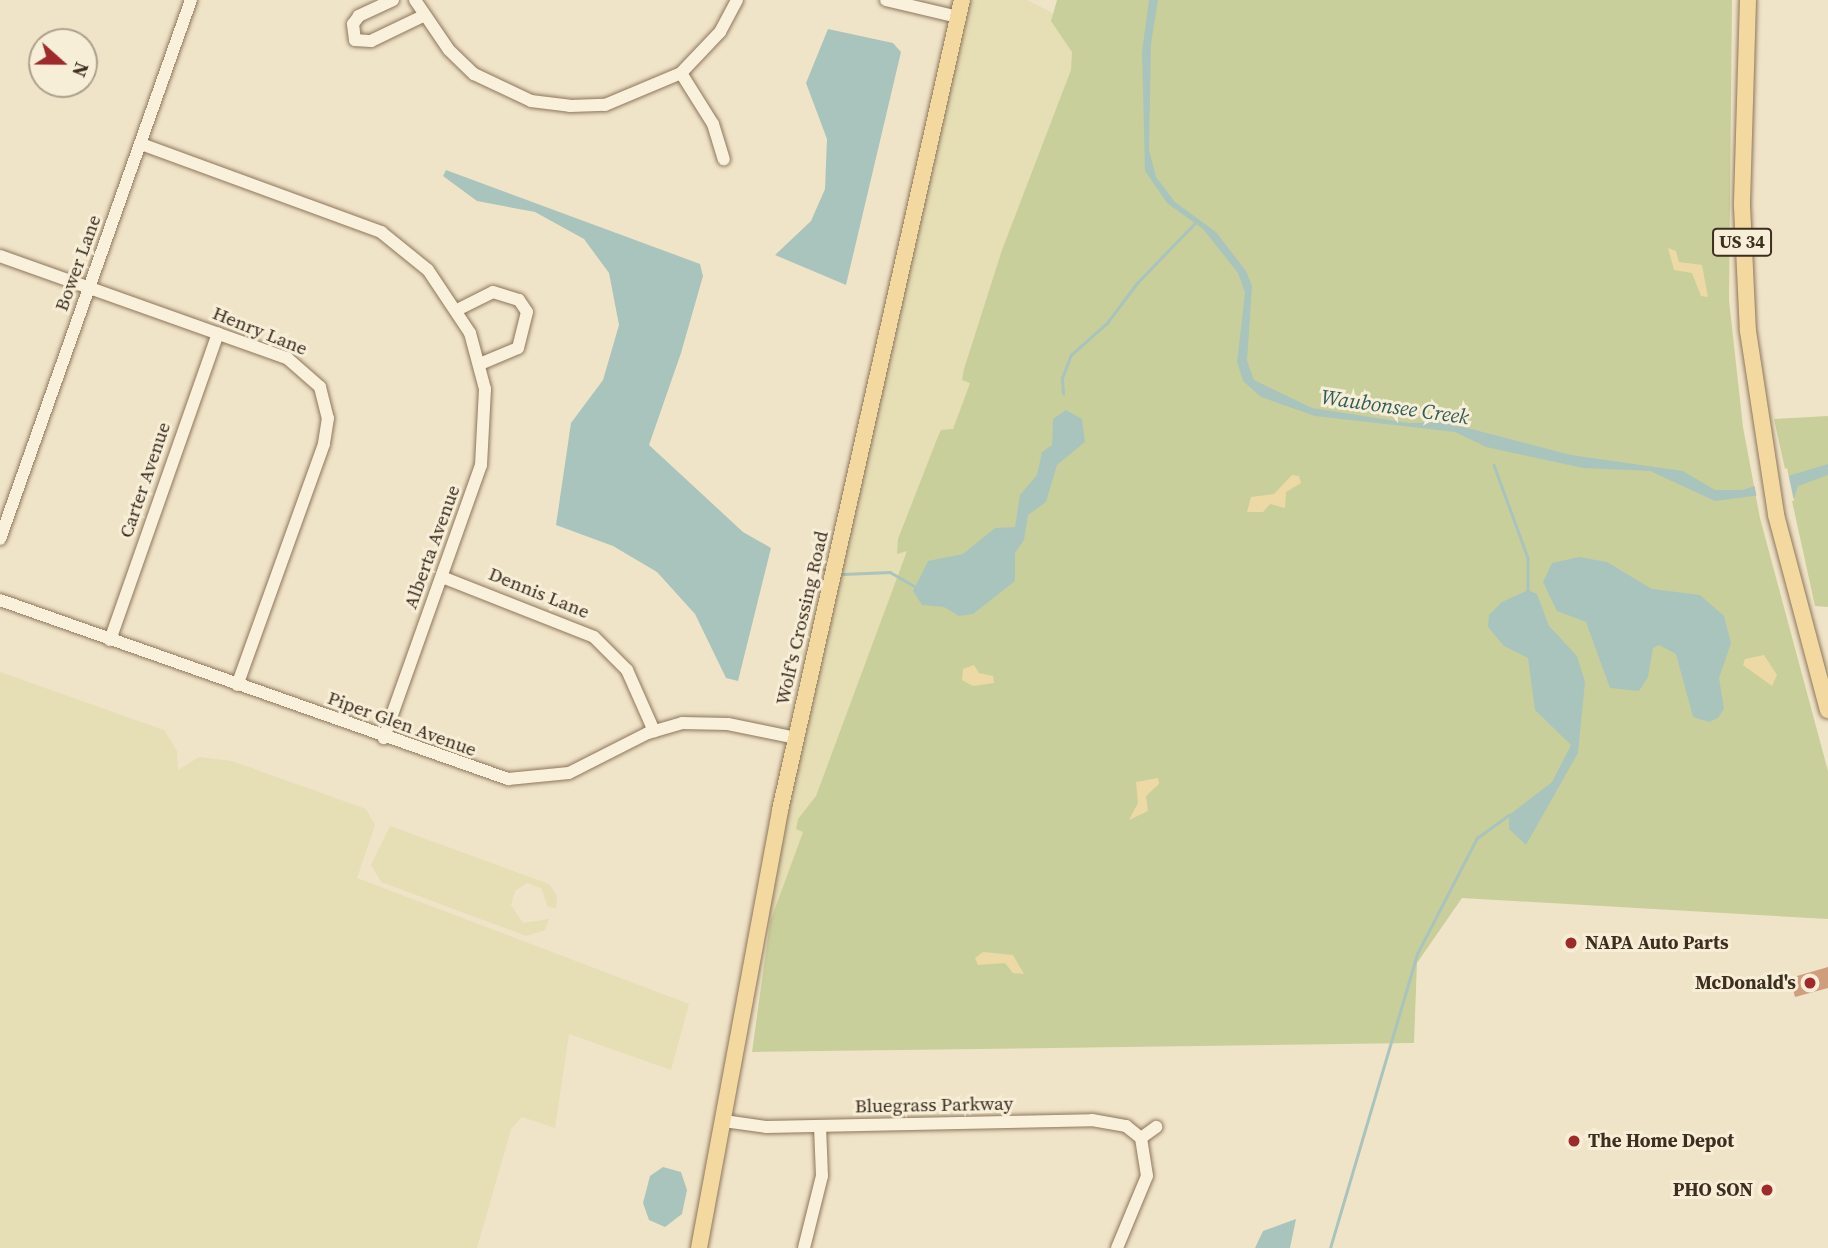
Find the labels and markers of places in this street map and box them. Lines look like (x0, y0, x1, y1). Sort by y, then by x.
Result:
place label: NAPA Auto Parts (1585, 932, 1729, 954)
marker: NAPA Auto Parts (1563, 935, 1579, 951)
place label: McDonald's (1695, 972, 1796, 994)
marker: McDonald's (1802, 975, 1818, 991)
place label: The Home Depot (1588, 1130, 1734, 1152)
marker: The Home Depot (1566, 1133, 1582, 1149)
place label: PHO SON (1673, 1179, 1753, 1201)
marker: PHO SON (1759, 1182, 1775, 1198)

